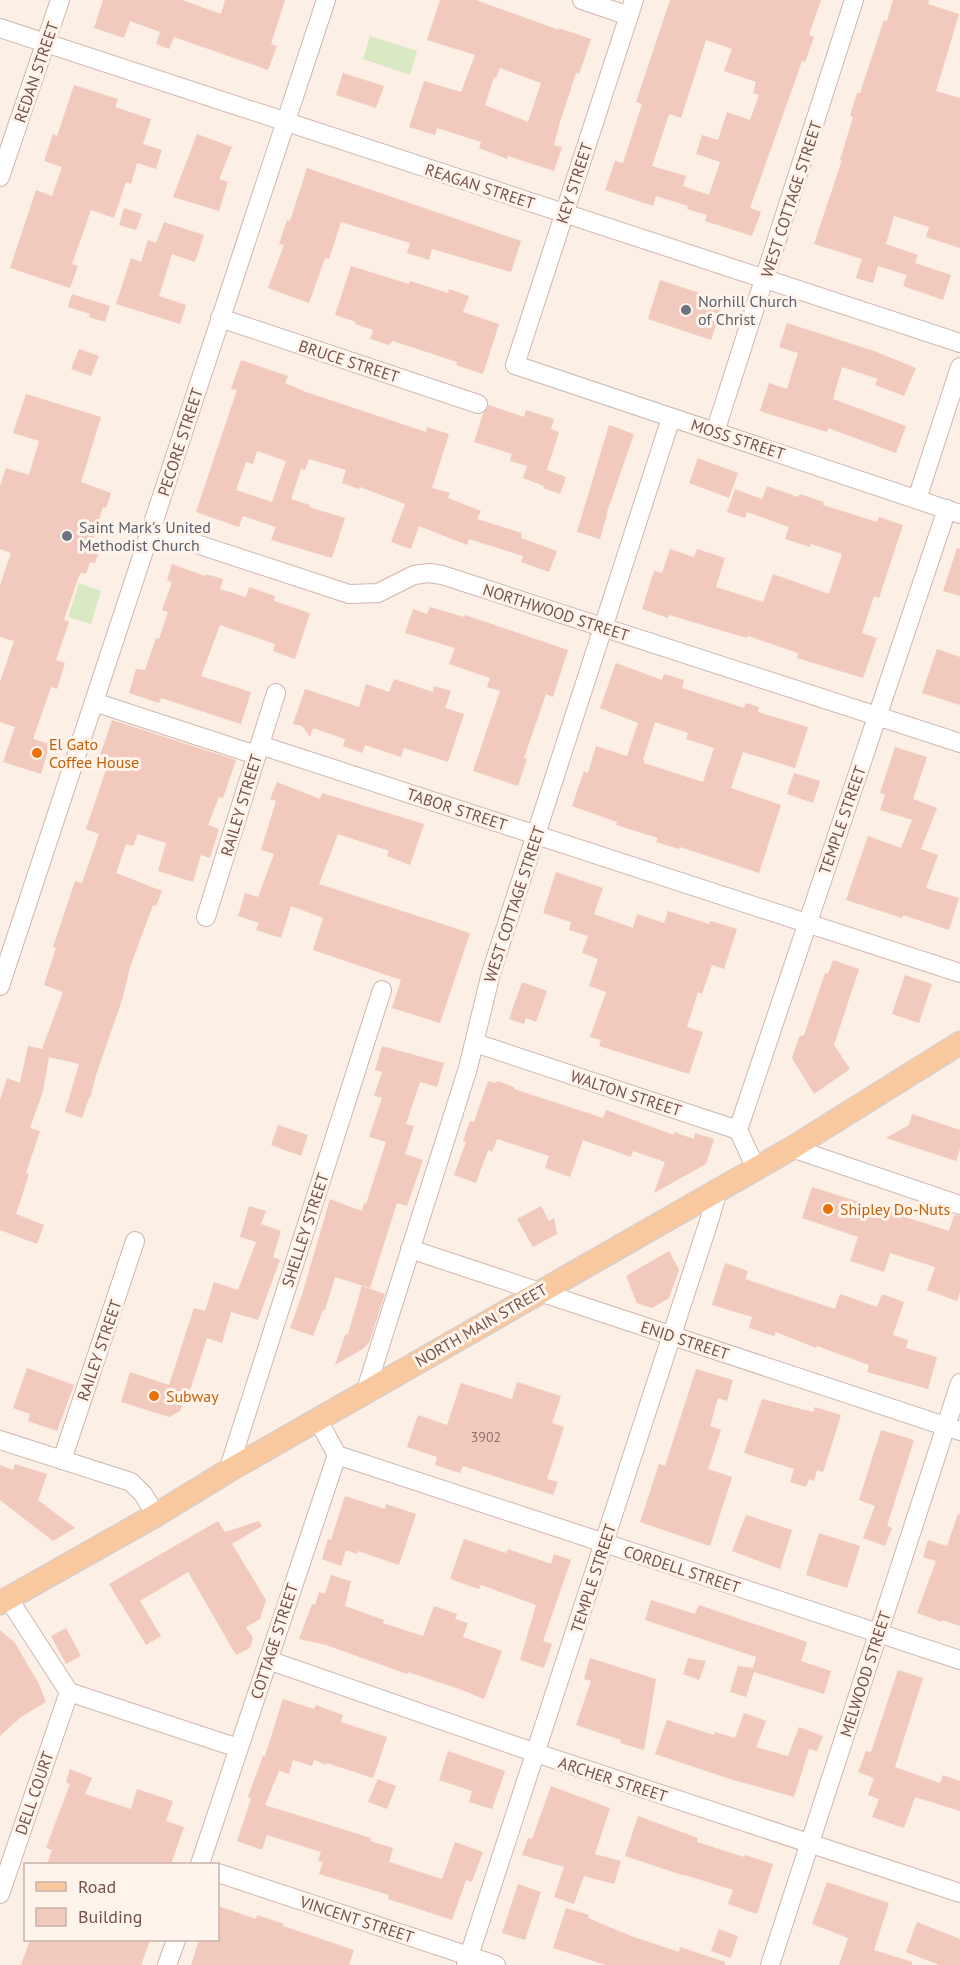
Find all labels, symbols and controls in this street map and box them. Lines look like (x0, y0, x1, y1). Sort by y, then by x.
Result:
street label: REDAN STREET (9, 19, 63, 125)
street label: WEST COTTAGE STREET (756, 118, 826, 280)
street label: KEY STREET (551, 140, 597, 226)
street label: REAGAN STREET (423, 159, 537, 213)
place label: Norhill Church of Christ (698, 291, 797, 329)
marker: Norhill Church of Christ (679, 303, 693, 317)
street label: BRUCE STREET (296, 335, 402, 387)
street label: PECORE STREET (153, 385, 207, 499)
street label: MOSS STREET (688, 414, 788, 464)
place label: Saint Mark's United Methodist Church (79, 517, 211, 555)
marker: Saint Mark's United Methodist Church (60, 529, 74, 543)
street label: NORTHWOOD STREET (480, 579, 632, 645)
place label: El Gato Coffee House (49, 734, 139, 772)
marker: El Gato Coffee House (30, 746, 44, 760)
street label: RAILEY STREET (216, 751, 266, 858)
street label: TEMPLE STREET (814, 763, 870, 877)
street label: TABOR STREET (404, 783, 510, 835)
street label: WEST COTTAGE STREET (479, 823, 549, 985)
street label: WALTON STREET (568, 1066, 684, 1120)
street label: SHELLEY STREET (277, 1170, 333, 1290)
place label: Shipley Do-Nuts (840, 1199, 950, 1219)
marker: Shipley Do-Nuts (821, 1202, 835, 1216)
street label: NORTH MAIN STREET (412, 1279, 551, 1371)
street label: RAILEY STREET (72, 1297, 126, 1403)
street label: ENID STREET (638, 1316, 732, 1364)
place label: Subway (166, 1386, 219, 1406)
marker: Subway (147, 1389, 161, 1403)
house number: 3902 (471, 1428, 501, 1446)
street label: TEMPLE STREET (566, 1521, 620, 1635)
street label: CORDELL STREET (621, 1541, 743, 1597)
street label: COTTAGE STREET (246, 1581, 302, 1701)
street label: MELWOOD STREET (835, 1609, 895, 1739)
street label: DELL COURT (10, 1749, 58, 1837)
street label: ARCHER STREET (556, 1752, 670, 1806)
legend (24, 1863, 219, 1941)
text: Road (78, 1875, 116, 1898)
street label: VINCENT STREET (297, 1891, 417, 1947)
text: Building (78, 1905, 142, 1928)

